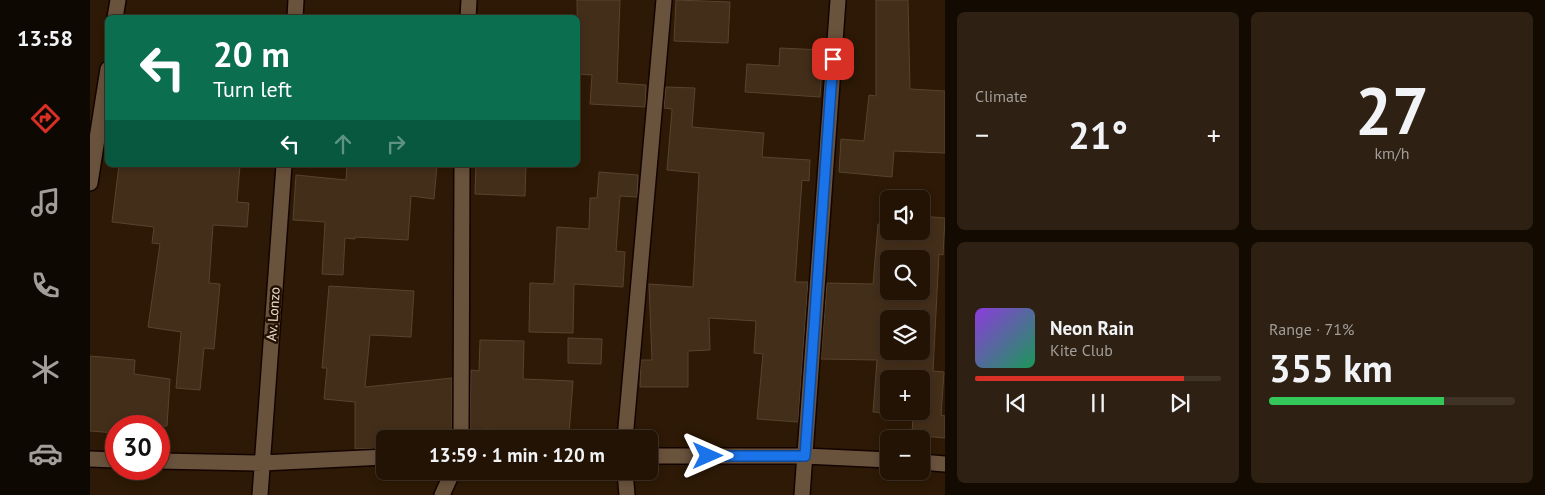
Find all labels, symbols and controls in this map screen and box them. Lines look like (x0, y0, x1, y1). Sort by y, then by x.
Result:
text: 13:58 (17, 24, 73, 52)
text: 20 m (213, 31, 290, 77)
icon: left (130, 35, 195, 100)
pin (812, 38, 854, 80)
icon: arrive (819, 45, 847, 73)
text: 27 (1355, 68, 1429, 152)
text: Turn left (213, 75, 292, 103)
text: Climate (975, 86, 1027, 106)
icon: directions (28, 101, 63, 136)
text: 21° (1068, 110, 1128, 159)
text: − (975, 116, 989, 153)
text: + (1207, 116, 1221, 153)
icon: left (276, 130, 304, 158)
icon: ahead (329, 130, 357, 158)
icon: right (382, 130, 410, 158)
text: km/h (1374, 143, 1410, 163)
icon: music (28, 185, 63, 220)
map controls (880, 190, 930, 480)
button: sound (880, 190, 930, 240)
button: search (880, 250, 930, 300)
icon: phone (28, 268, 63, 303)
street label: Av. Lonzo (262, 286, 284, 342)
button: layers (880, 310, 930, 360)
text: Neon Rain (1050, 316, 1134, 340)
text: Range · 71% (1269, 319, 1354, 339)
text: Kite Club (1050, 340, 1113, 360)
text: 355 km (1269, 343, 1393, 392)
icon: climate (28, 352, 63, 387)
button: + (880, 370, 930, 420)
icon: previous (1002, 389, 1030, 417)
icon: pause (1084, 389, 1112, 417)
icon: next (1166, 389, 1194, 417)
speed limit sign: 30 (105, 415, 170, 480)
position arrow (681, 429, 733, 481)
button: − (880, 430, 930, 480)
icon: car (28, 436, 63, 471)
text: 13:59 · 1 min · 120 m (429, 443, 605, 467)

